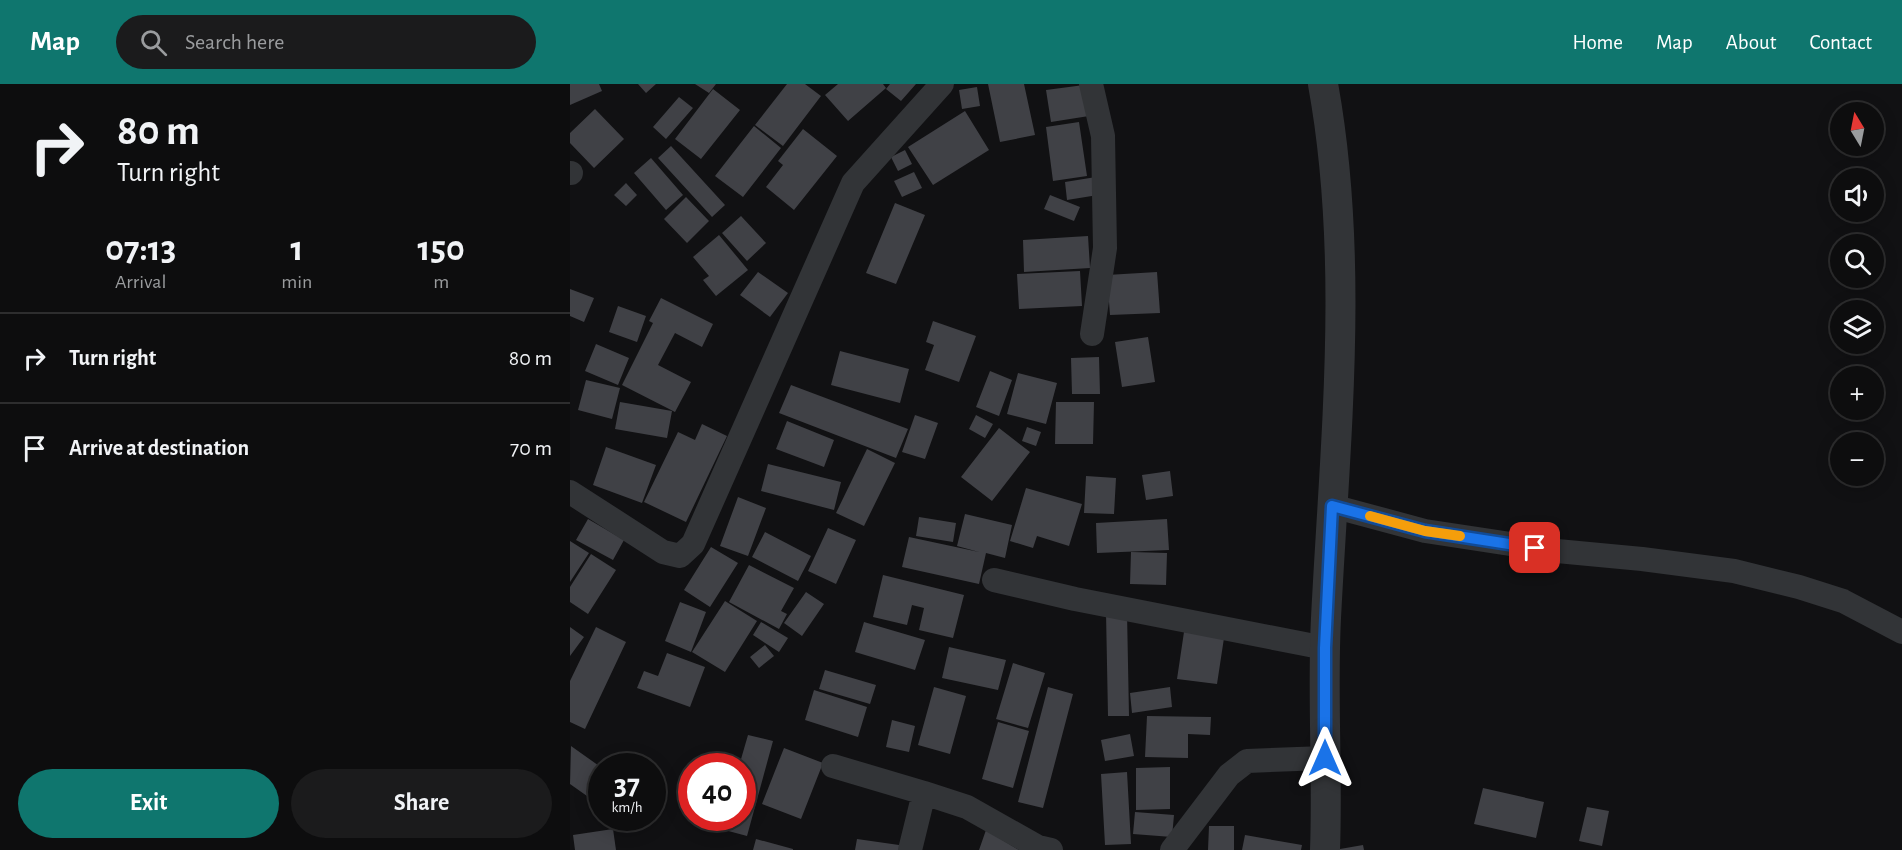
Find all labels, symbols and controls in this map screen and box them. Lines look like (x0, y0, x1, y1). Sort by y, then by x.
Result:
search box (116, 15, 536, 69)
icon: search (137, 26, 170, 59)
text: Map (30, 28, 80, 56)
text: Search here (185, 31, 284, 53)
text: Home (1572, 32, 1623, 53)
text: Map (1656, 32, 1693, 53)
text: About (1726, 32, 1776, 53)
text: Contact (1809, 32, 1872, 53)
north arrow (1830, 102, 1884, 156)
map controls (1830, 102, 1884, 486)
icon: right (18, 108, 96, 186)
text: 80 m (117, 110, 200, 152)
text: Turn right (117, 159, 220, 186)
button: sound (1830, 168, 1884, 222)
text: 07:13 (105, 231, 176, 267)
text: 1 (290, 231, 303, 267)
text: 150 (418, 231, 465, 267)
button: search (1830, 234, 1884, 288)
text: Arrival (115, 272, 166, 292)
text: min (281, 272, 312, 292)
text: m (433, 272, 449, 292)
button: layers (1830, 300, 1884, 354)
icon: right (18, 342, 51, 375)
text: Turn right (69, 347, 156, 369)
text: 80 m (509, 347, 552, 369)
button: + (1830, 366, 1884, 420)
icon: arrive (18, 432, 51, 465)
button: − (1830, 432, 1884, 486)
text: Arrive at destination (69, 437, 249, 459)
text: 70 m (510, 437, 552, 459)
pin (1509, 522, 1560, 573)
icon: arrive (1518, 531, 1551, 564)
position arrow (1293, 726, 1357, 790)
speed limit sign: 40 (678, 753, 756, 831)
button: Exit (18, 769, 279, 838)
button: Share (291, 769, 552, 838)
text: 37 (614, 770, 640, 800)
text: km/h (612, 800, 642, 815)

